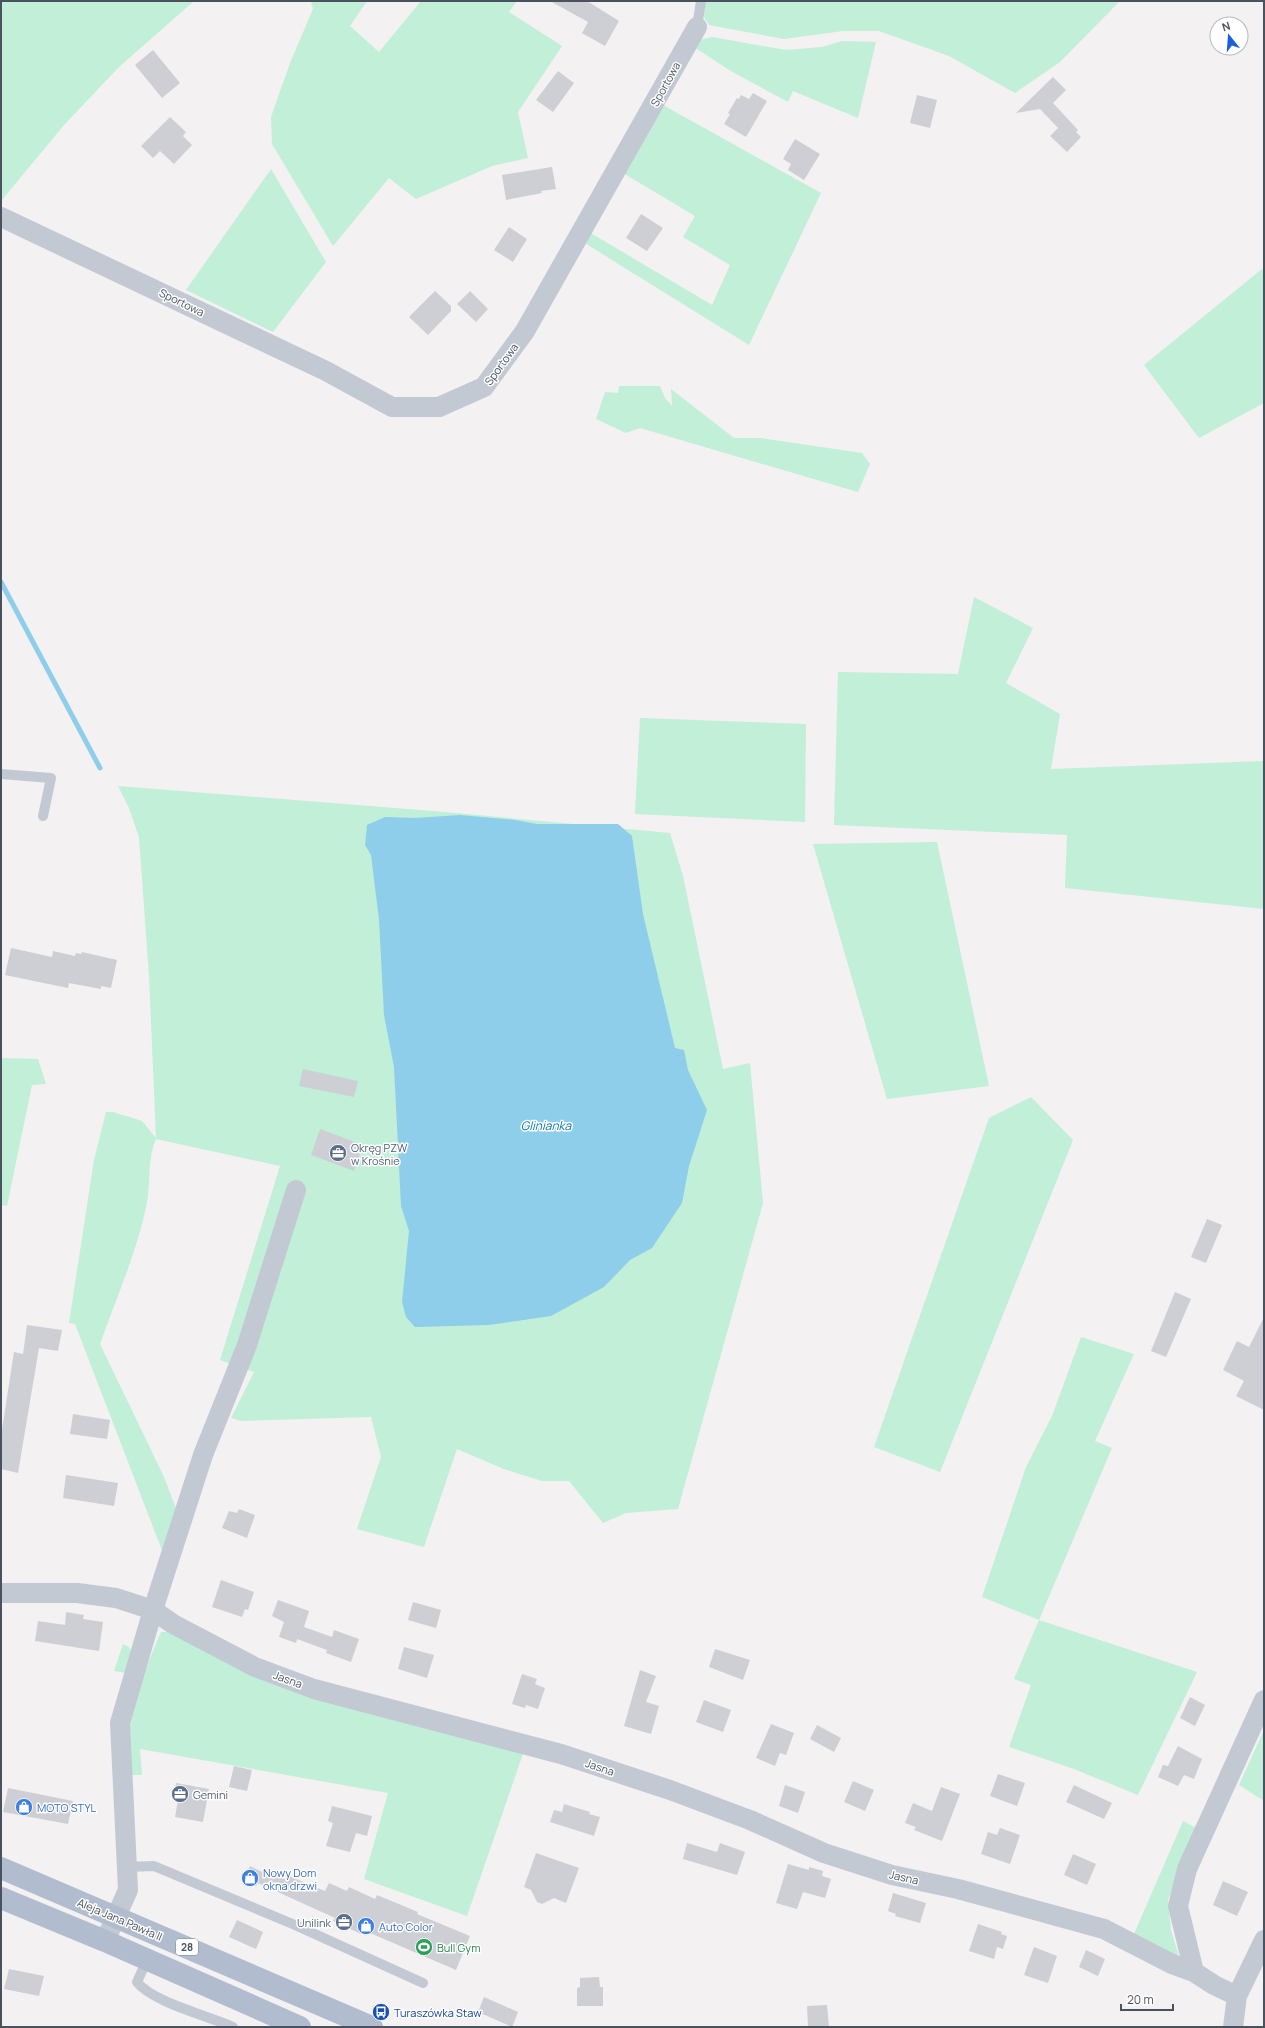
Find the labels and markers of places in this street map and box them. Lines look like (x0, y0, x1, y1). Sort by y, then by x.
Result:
place label: Okręg PZW w Krośnie (351, 1140, 408, 1168)
office icon: Okręg PZW w Krośnie (328, 1143, 348, 1163)
office icon: Gemini (170, 1784, 190, 1804)
place label: Gemini (193, 1787, 228, 1802)
shop icon: MOTO STYL (14, 1797, 34, 1817)
place label: MOTO STYL (37, 1800, 96, 1815)
place label: Nowy Dom okna drzwi (263, 1865, 317, 1893)
shop icon: Nowy Dom okna drzwi (240, 1868, 260, 1888)
office icon: Unilink (334, 1912, 354, 1932)
place label: Unilink (297, 1915, 332, 1930)
shop icon: Auto Color (356, 1916, 376, 1936)
place label: Auto Color (379, 1919, 433, 1934)
sports icon: Bull Gym (414, 1937, 434, 1957)
place label: Bull Gym (437, 1940, 481, 1955)
bus stop icon: Turaszówka Staw (371, 2002, 391, 2022)
place label: Turaszówka Staw (394, 2005, 482, 2020)

